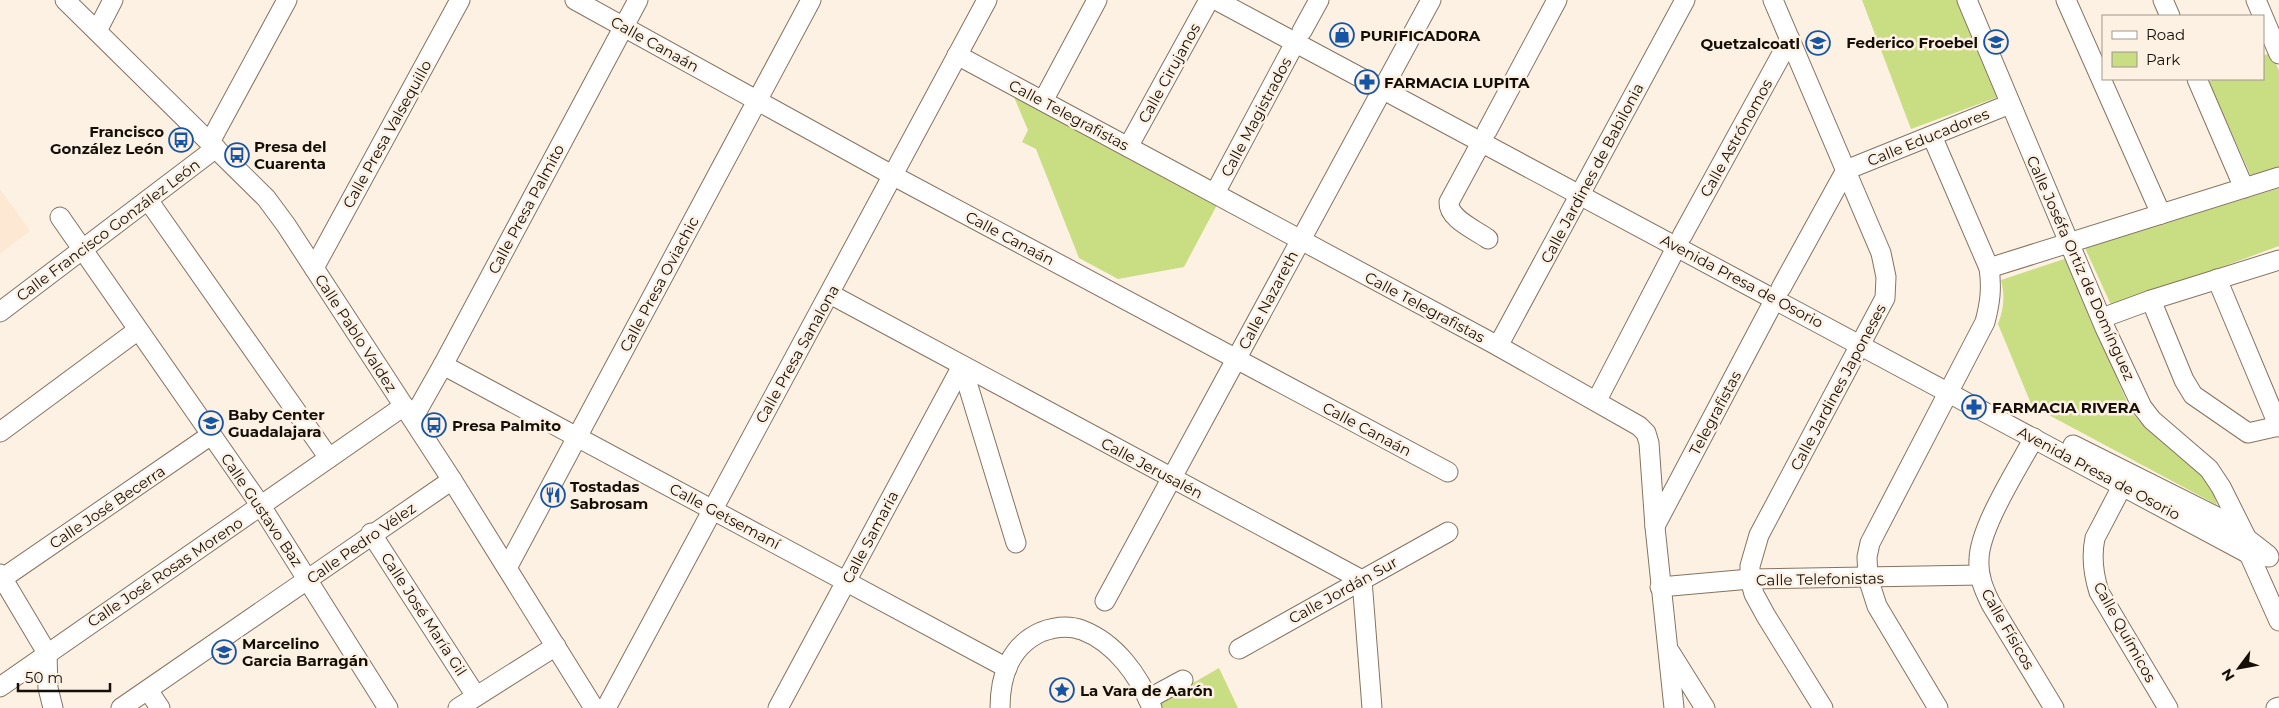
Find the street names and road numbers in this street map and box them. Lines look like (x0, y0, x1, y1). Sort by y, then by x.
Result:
street label: Calle Canaán (608, 12, 702, 76)
street label: Calle Cirujanos (1134, 20, 1204, 126)
street label: Calle Magistrados (1217, 54, 1295, 180)
street label: Calle Presa Valsequillo (338, 57, 436, 211)
street label: Calle Telegrafistas (1006, 75, 1132, 155)
street label: Calle Astrónomos (1696, 76, 1776, 200)
street label: Calle Jardines de Babilonia (1536, 80, 1648, 266)
street label: Calle Educadores (1864, 104, 1992, 170)
street label: Calle Presa Palmito (484, 141, 568, 277)
street label: Calle Joséfa Ortiz de Domínguez (2023, 153, 2139, 384)
street label: Calle Francisco González León (12, 155, 204, 305)
street label: Calle Canaán (962, 207, 1058, 269)
street label: Calle Presa Oviachic (615, 213, 703, 355)
street label: Avenida Presa de Osorio (1657, 230, 1827, 332)
street label: Calle Nazareth (1234, 247, 1302, 353)
street label: Calle Telegrafistas (1362, 267, 1488, 347)
street label: Calle Pablo Valdez (311, 270, 401, 396)
street label: Calle Presa Sanalona (751, 281, 843, 427)
street label: Calle Jardines Japoneses (1786, 300, 1890, 474)
street label: Telegrafistas (1685, 368, 1745, 458)
street label: Calle Canaán (1319, 398, 1415, 460)
street label: Avenida Presa de Osorio (2014, 422, 2184, 524)
street label: Calle Jerusalén (1098, 433, 1206, 503)
street label: Calle Gustavo Baz (217, 450, 307, 571)
street label: Calle José Becerra (45, 461, 169, 553)
street label: Calle Getsemaní (666, 479, 784, 554)
street label: Calle Samaria (838, 487, 902, 587)
street label: Calle Pedro Vélez (303, 498, 419, 588)
street label: Calle José Rosas Moreno (84, 513, 246, 631)
street label: Calle José María Gil (377, 549, 471, 679)
street label: Calle Jordán Sur (1285, 552, 1401, 628)
street label: Calle Telefonistas (1756, 568, 1884, 590)
street label: Calle Químicos (2090, 578, 2160, 686)
street label: Calle Físicos (1977, 585, 2039, 673)

